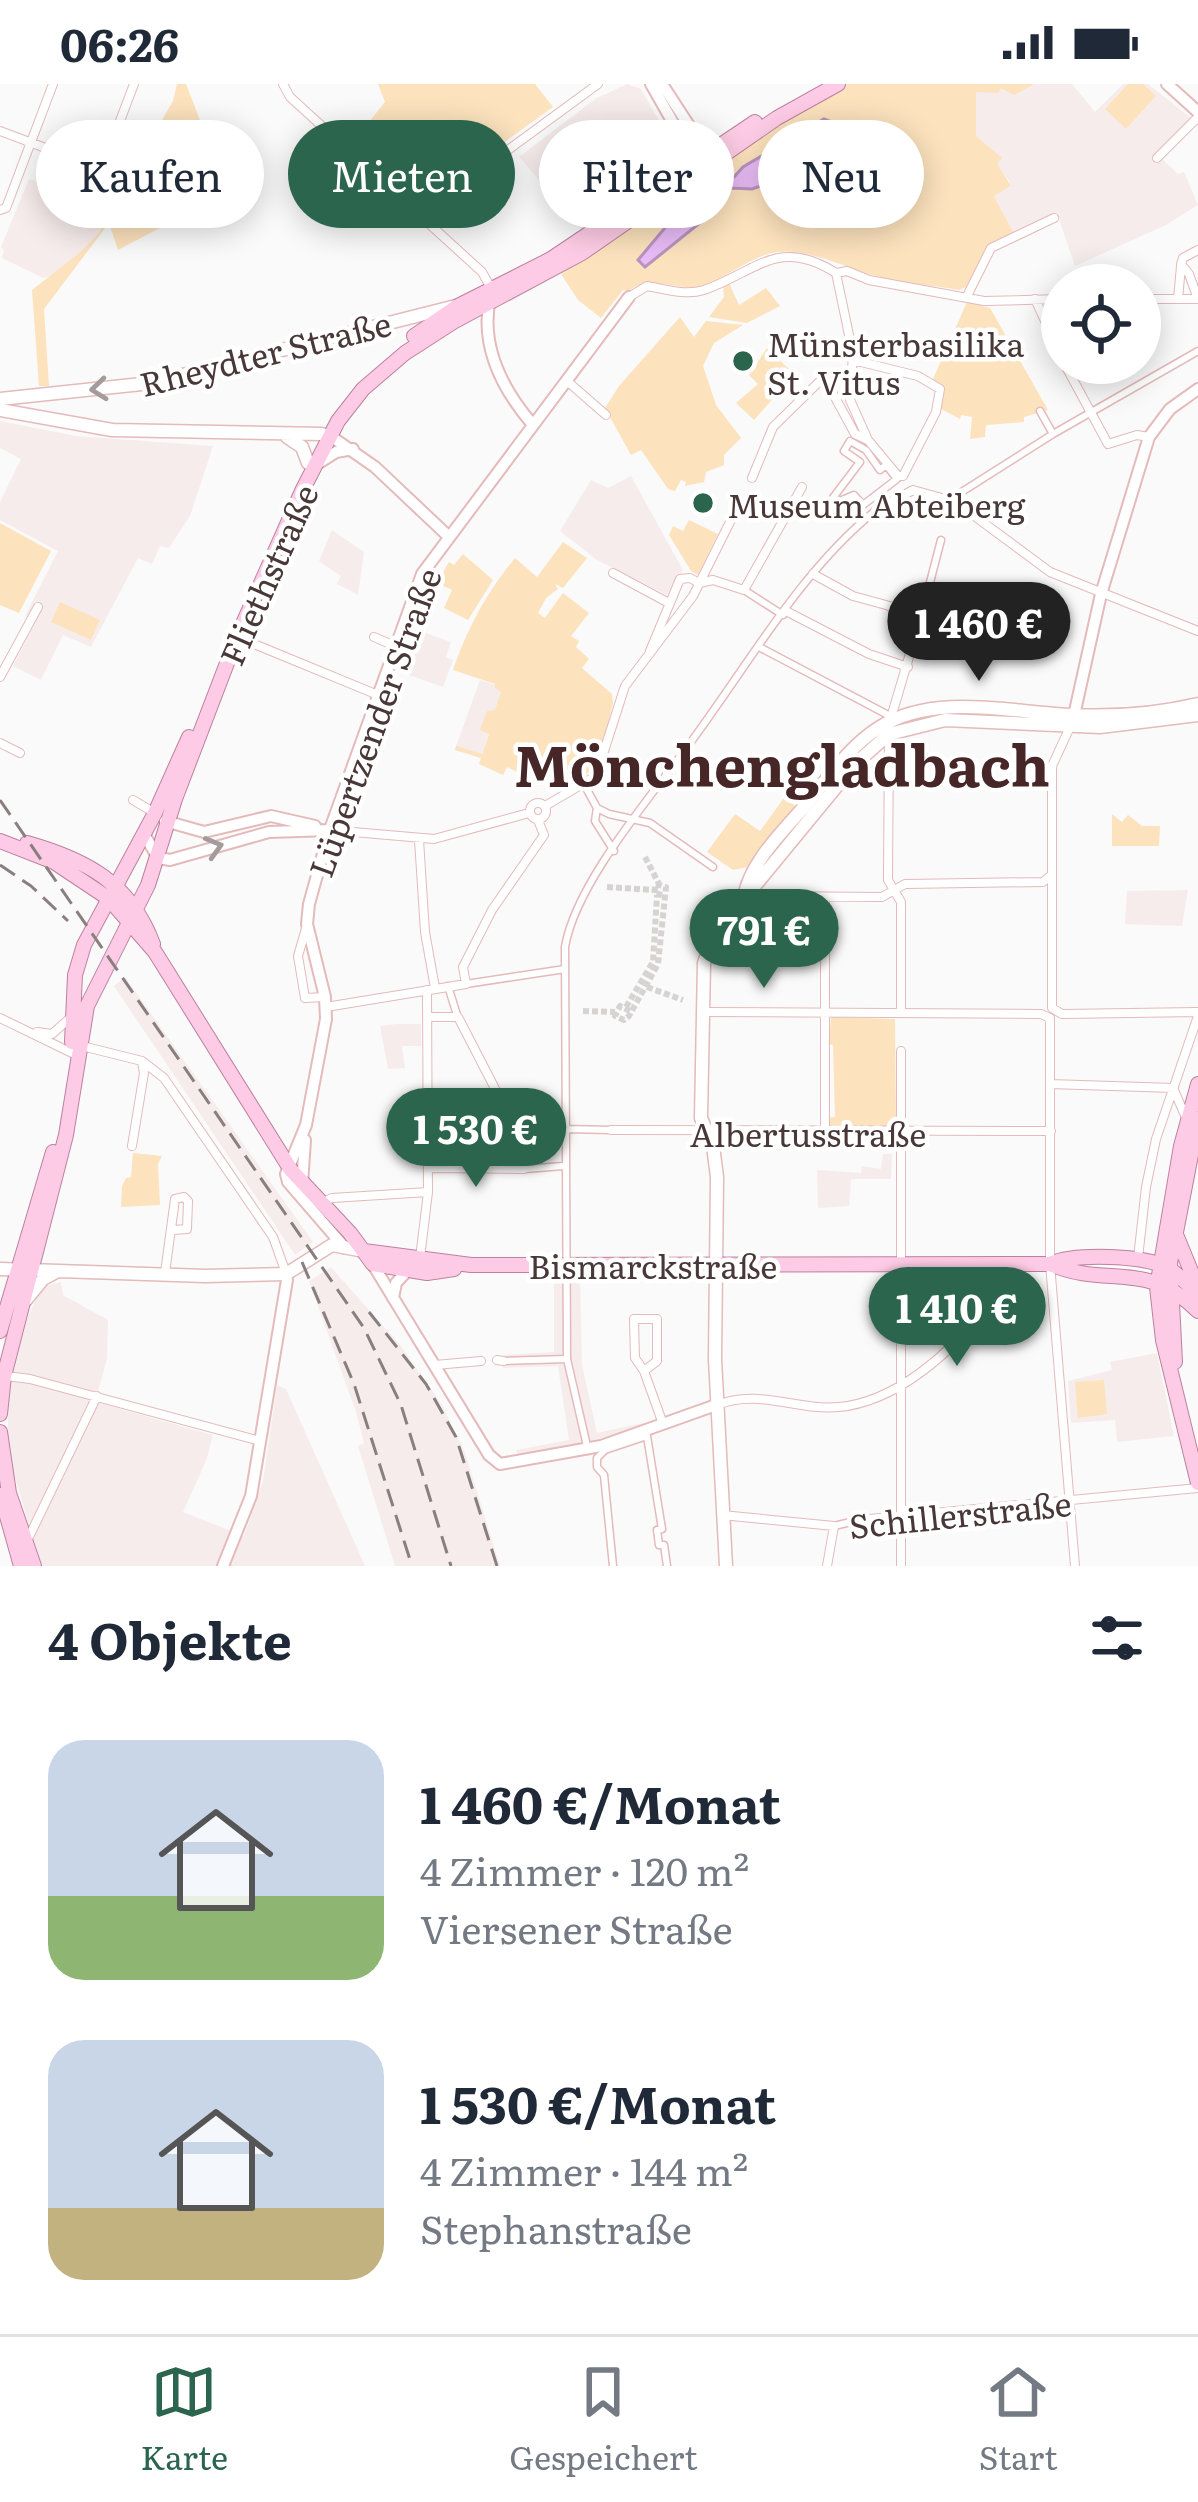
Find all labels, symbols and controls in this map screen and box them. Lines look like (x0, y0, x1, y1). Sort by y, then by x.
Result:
text: 06:26 (60, 9, 179, 76)
chip: Kaufen (36, 120, 264, 228)
chip: Mieten (288, 120, 515, 228)
chip: Filter (539, 120, 734, 228)
chip: Neu (758, 120, 924, 228)
map controls (1041, 264, 1161, 384)
button: locate (1041, 264, 1161, 384)
street label: Rheydter Straße (134, 297, 396, 407)
place label: Münsterbasilika St. Vitus (767, 318, 1024, 405)
marker: Münsterbasilika St. Vitus (730, 348, 756, 374)
one-way arrow (89, 376, 108, 401)
street label: Fliethstraße (205, 476, 329, 672)
place label: Museum Abteiberg (727, 479, 1026, 528)
marker: Museum Abteiberg (690, 490, 716, 516)
street label: Lüpertzender Straße (294, 561, 452, 883)
pin: 1 460 € (868, 582, 1090, 684)
text: 1 460 € (914, 592, 1044, 650)
district label: Mönchengladbach (514, 720, 1050, 805)
one-way arrow (203, 837, 223, 862)
pin: 791 € (680, 889, 848, 991)
text: 791 € (717, 899, 811, 957)
pin: 1 530 € (365, 1088, 587, 1190)
text: 1 530 € (413, 1098, 539, 1156)
street label: Albertusstraße (690, 1108, 926, 1157)
street label: Bismarckstraße (529, 1240, 777, 1289)
pin: 1 410 € (846, 1267, 1068, 1369)
text: 1 410 € (896, 1277, 1018, 1335)
street label: Schillerstraße (847, 1477, 1073, 1549)
text: 4 Objekte (48, 1600, 292, 1676)
icon: filters (1084, 1605, 1150, 1671)
text: 1 460 €/Monat (420, 1764, 781, 1840)
icon: home (144, 1788, 288, 1932)
text: 4 Zimmer · 120 m² (420, 1840, 749, 1898)
text: Viersener Straße (420, 1898, 733, 1956)
text: 1 530 €/Monat (420, 2064, 776, 2140)
icon: home (144, 2088, 288, 2232)
text: 4 Zimmer · 144 m² (420, 2140, 748, 2198)
text: Stephanstraße (420, 2198, 692, 2256)
tab: Karte (141, 2359, 228, 2480)
tab: Gespeichert (509, 2359, 698, 2480)
tab: Start (979, 2359, 1058, 2480)

